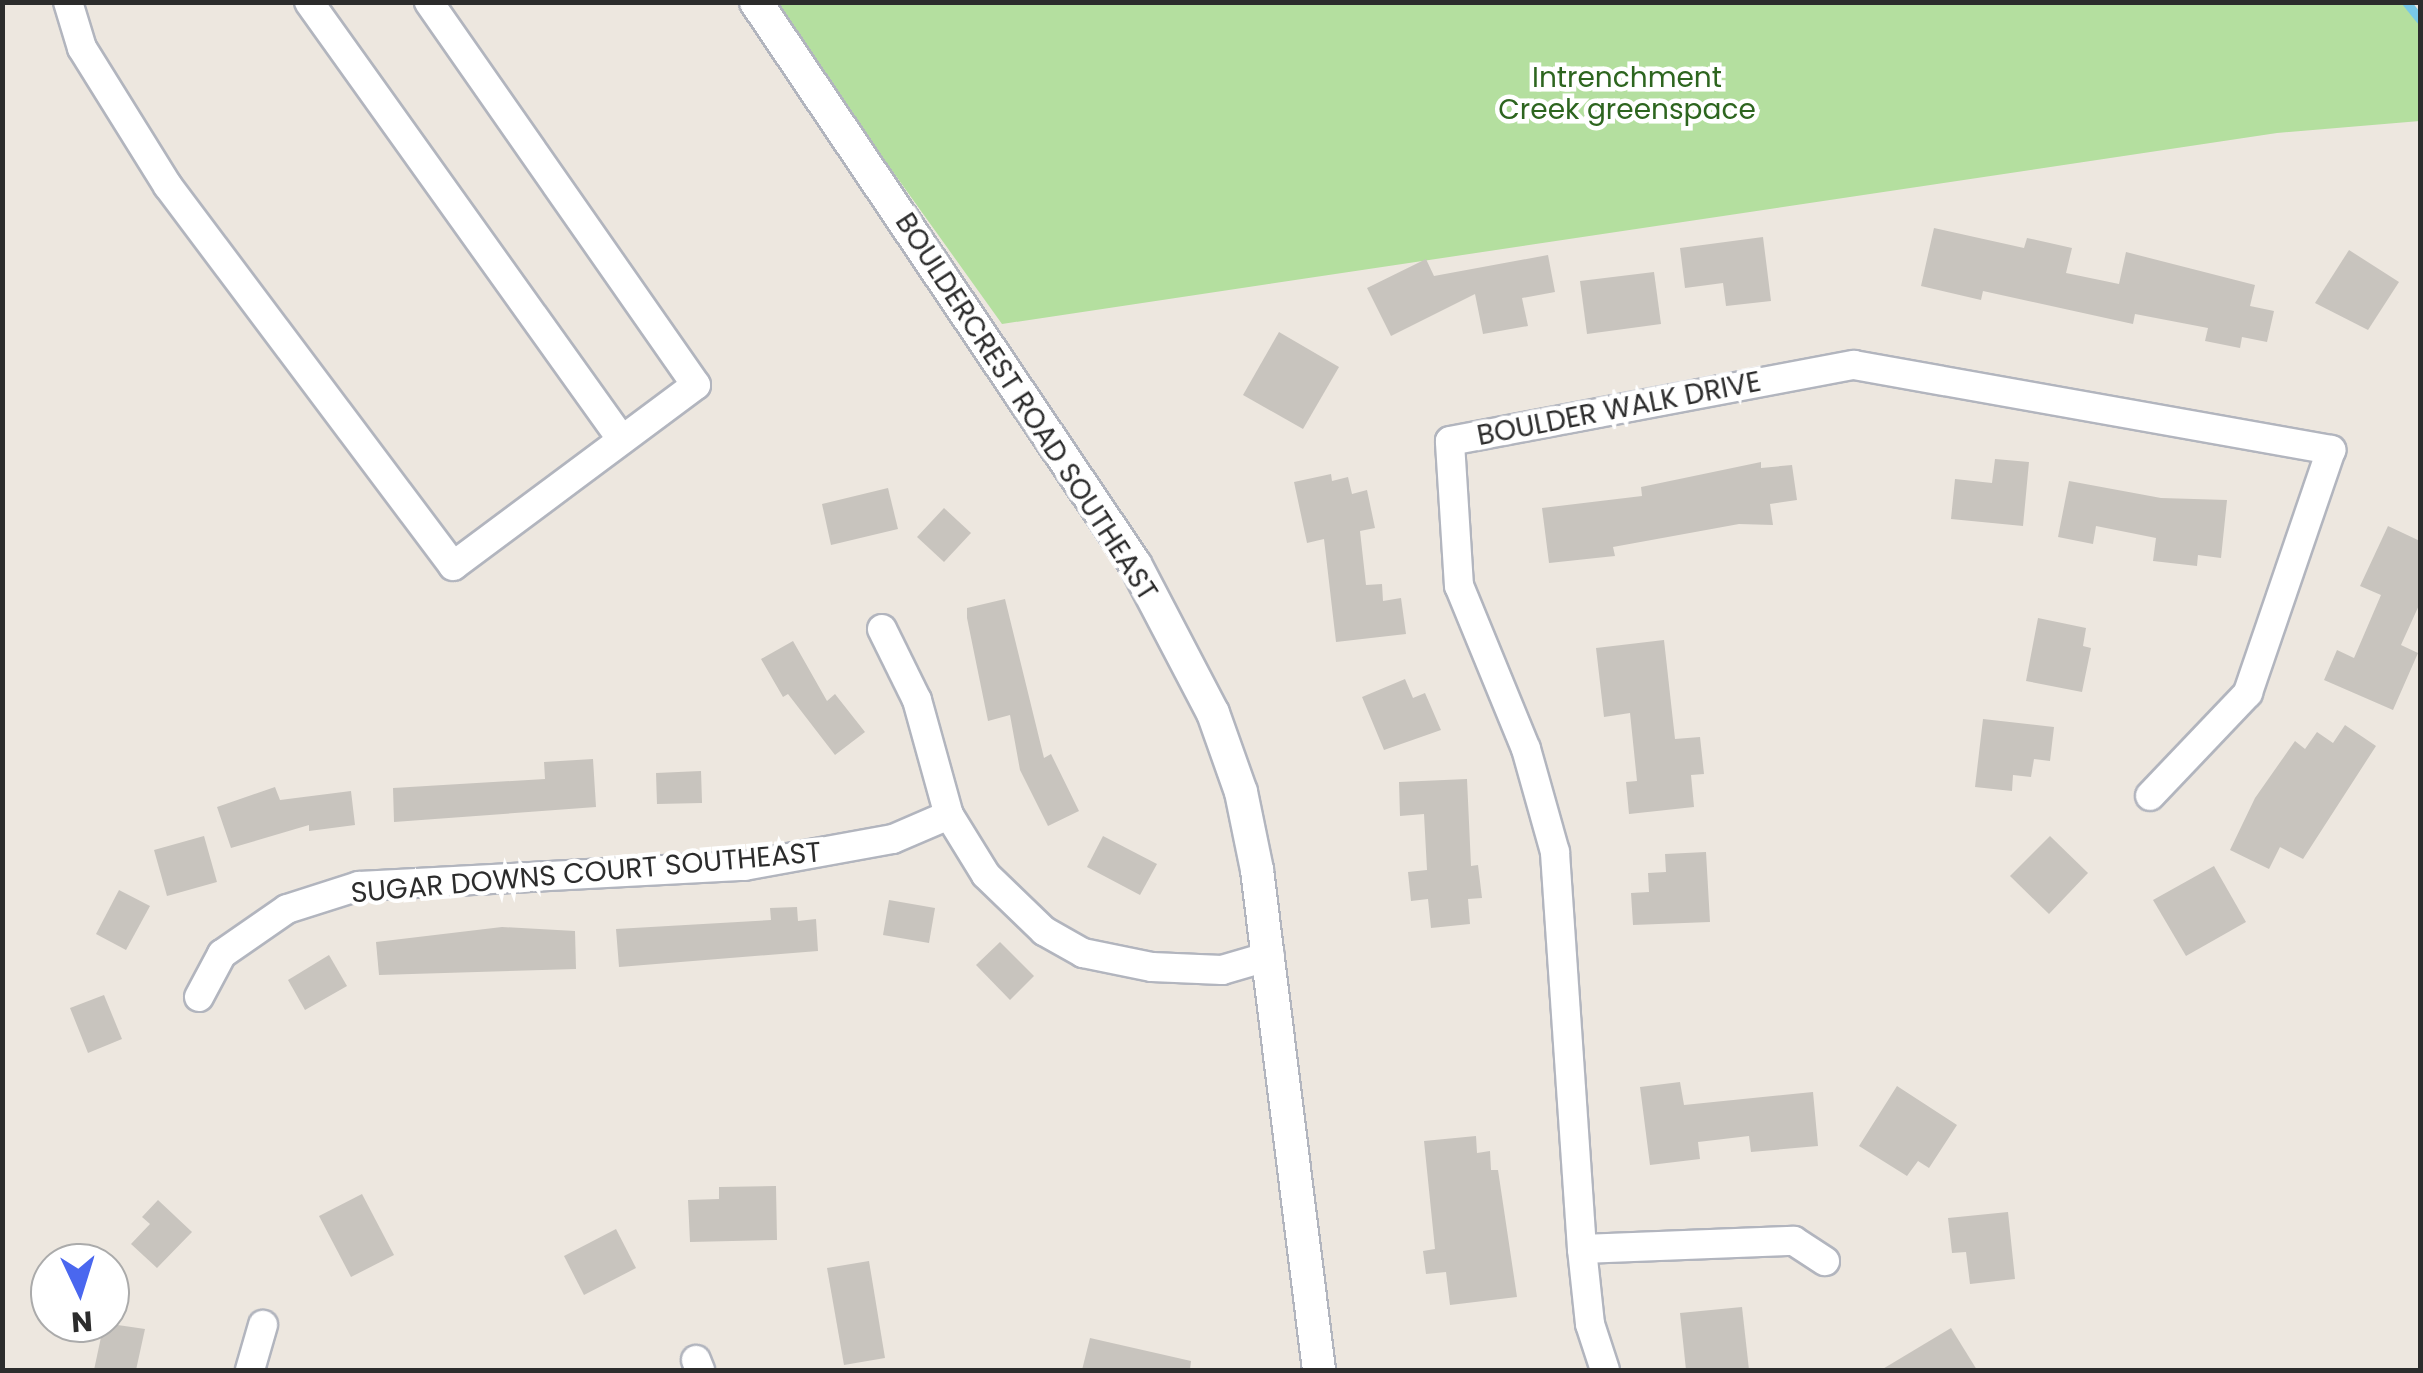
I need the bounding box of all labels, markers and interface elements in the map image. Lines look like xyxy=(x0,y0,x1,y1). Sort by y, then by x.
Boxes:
park label: Intrenchment Creek greenspace xyxy=(1498,61,1756,127)
street label: BOULDERCREST ROAD SOUTHEAST xyxy=(888,207,1164,607)
street label: BOULDER WALK DRIVE xyxy=(1474,365,1764,453)
street label: SUGAR DOWNS COURT SOUTHEAST xyxy=(349,836,823,910)
north arrow xyxy=(30,1243,130,1343)
text: N xyxy=(70,1301,94,1342)

